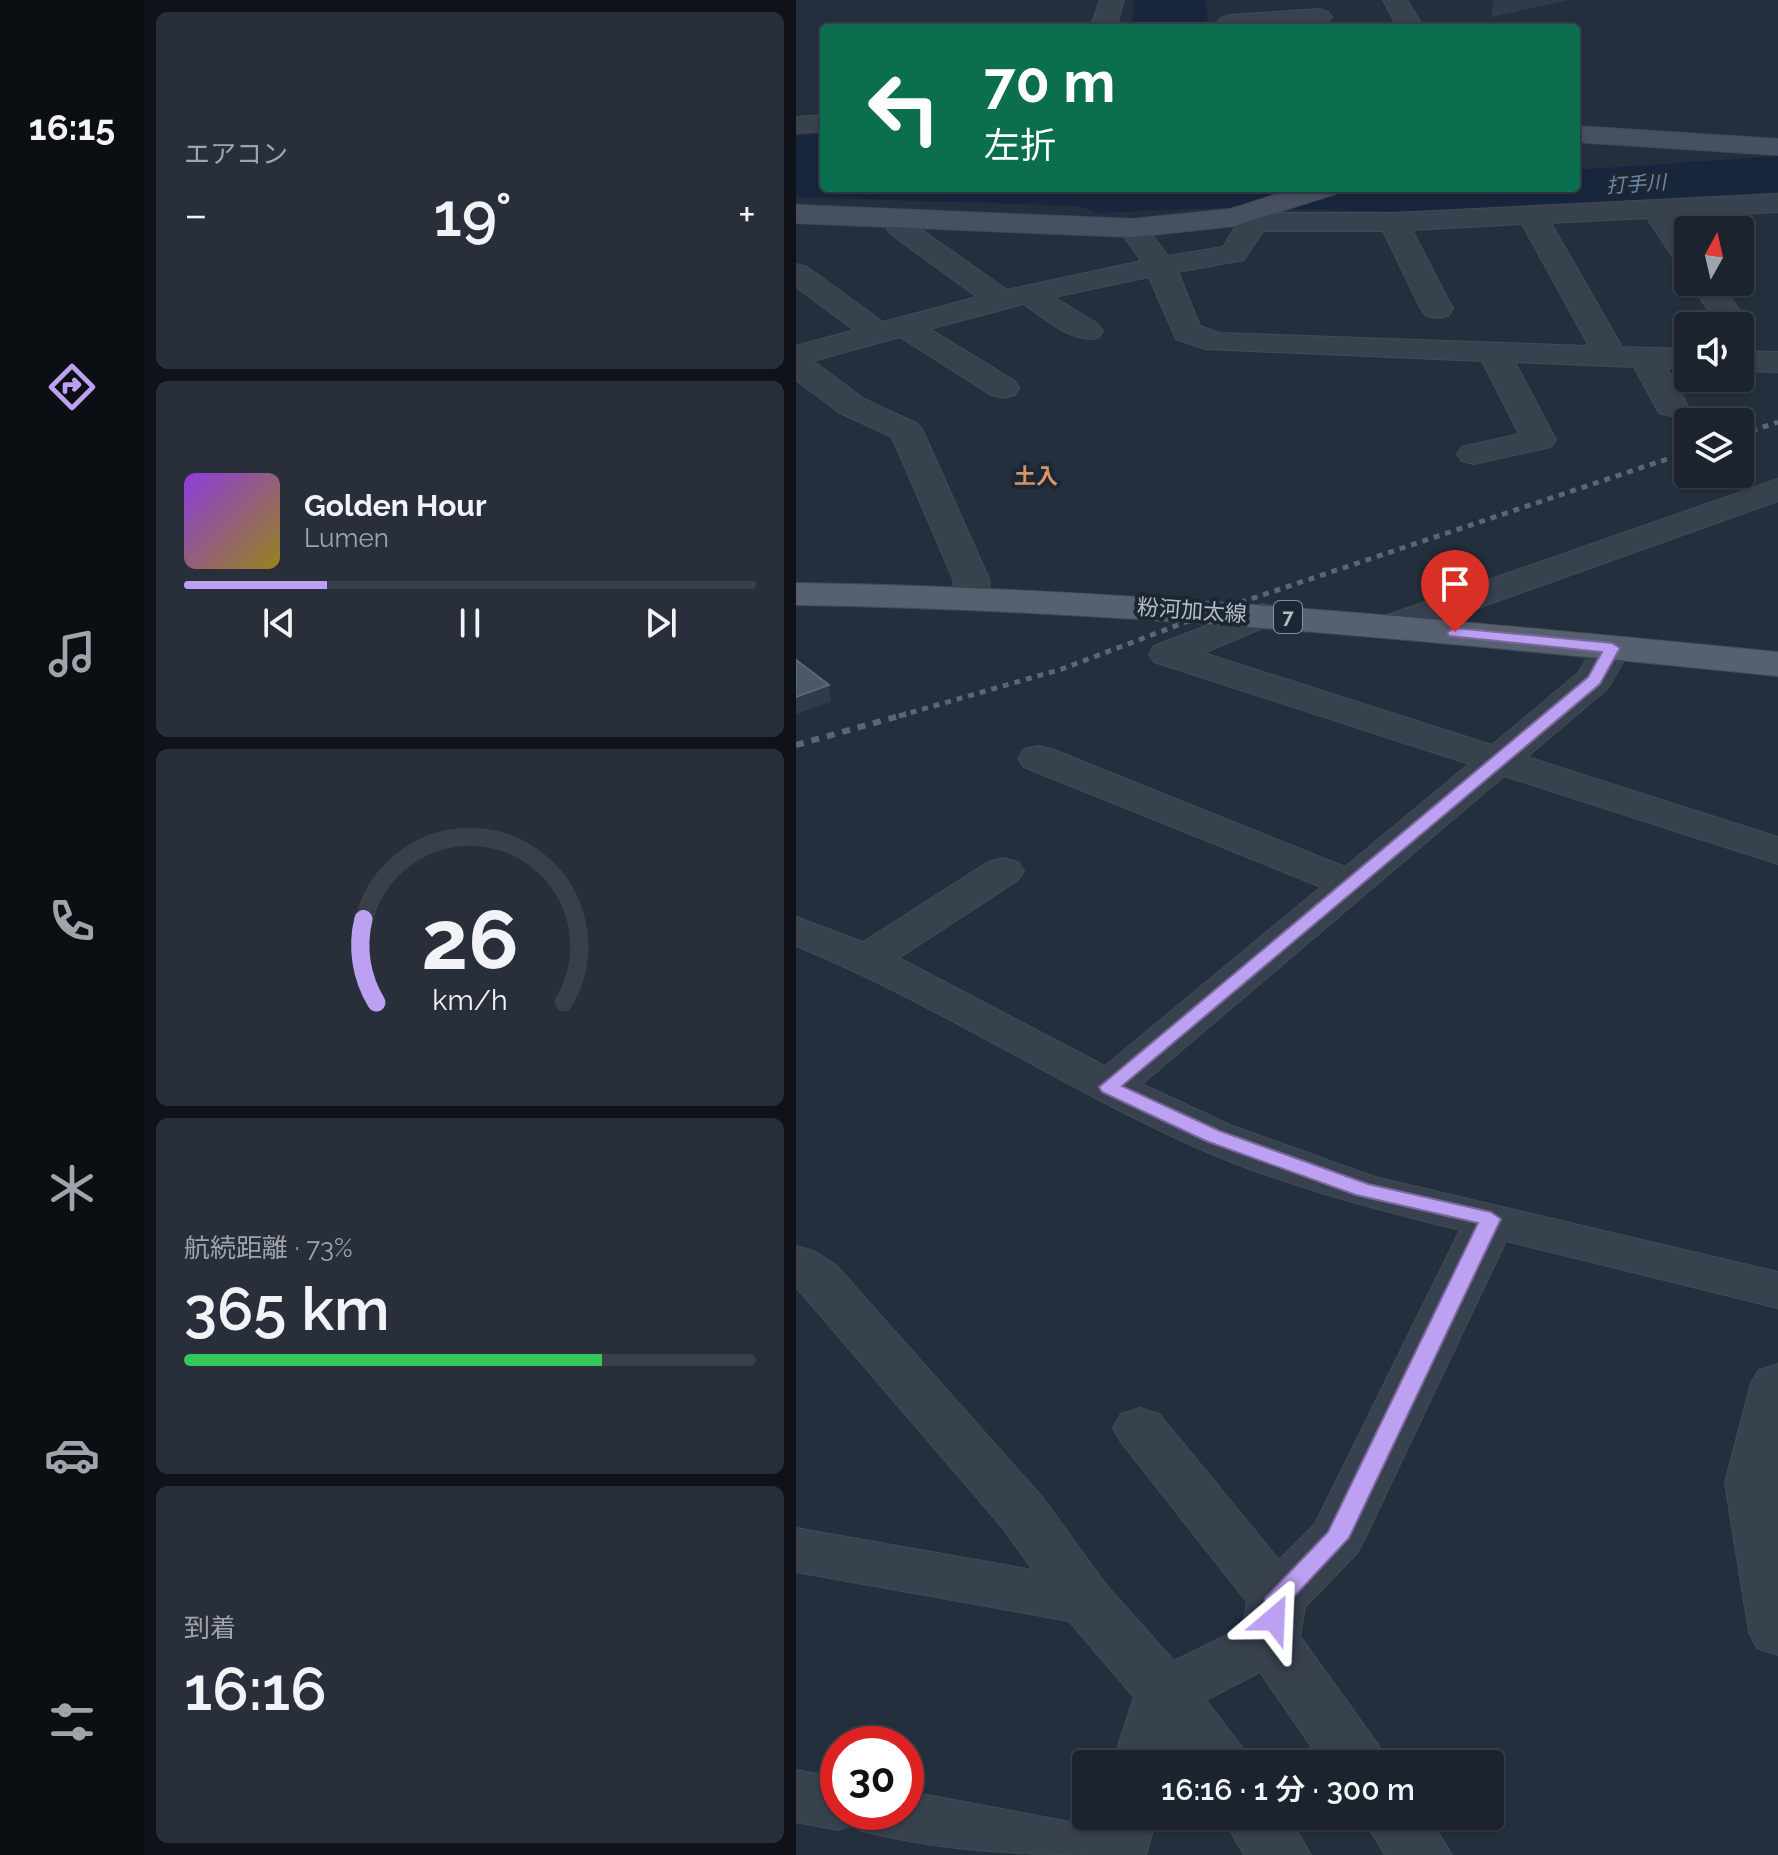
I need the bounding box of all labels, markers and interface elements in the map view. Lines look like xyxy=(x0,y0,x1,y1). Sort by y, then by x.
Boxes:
text: 70 m xyxy=(984,49,1115,115)
icon: left xyxy=(852,56,956,160)
text: 16:15 xyxy=(29,106,115,148)
text: 左折 xyxy=(984,124,1056,166)
text: エアコン xyxy=(184,139,288,169)
water label: 打手川 xyxy=(1605,170,1669,198)
text: 19° xyxy=(433,180,512,250)
text: − xyxy=(184,189,208,240)
text: + xyxy=(738,189,756,240)
north arrow xyxy=(1674,216,1754,296)
map controls xyxy=(1674,216,1754,488)
button: sound xyxy=(1674,312,1754,392)
icon: directions xyxy=(44,359,100,415)
button: layers xyxy=(1674,408,1754,488)
district label: 土入 xyxy=(1014,463,1058,489)
text: Golden Hour xyxy=(304,488,487,523)
text: Lumen xyxy=(304,523,389,553)
pin xyxy=(1421,550,1489,632)
icon: arrive xyxy=(1433,562,1477,606)
street label: 粉河加太線 xyxy=(1136,593,1248,627)
icon: previous xyxy=(257,601,301,645)
icon: pause xyxy=(448,601,492,645)
icon: next xyxy=(639,601,683,645)
road number: 7 xyxy=(1274,601,1302,633)
icon: music xyxy=(44,626,100,682)
text: 26 xyxy=(421,891,519,988)
icon: phone xyxy=(44,893,100,949)
text: km/h xyxy=(432,984,508,1018)
icon: climate xyxy=(44,1160,100,1216)
text: 航続距離 · 73% xyxy=(184,1233,353,1263)
text: 365 km xyxy=(184,1274,390,1344)
icon: car xyxy=(44,1427,100,1483)
position arrow xyxy=(1232,1577,1316,1661)
text: 到着 xyxy=(184,1613,236,1643)
text: 16:16 xyxy=(184,1654,327,1724)
icon: filters xyxy=(44,1694,100,1750)
speed limit sign: 30 xyxy=(820,1726,924,1830)
text: 16:16 · 1 分 · 300 m xyxy=(1161,1772,1415,1807)

